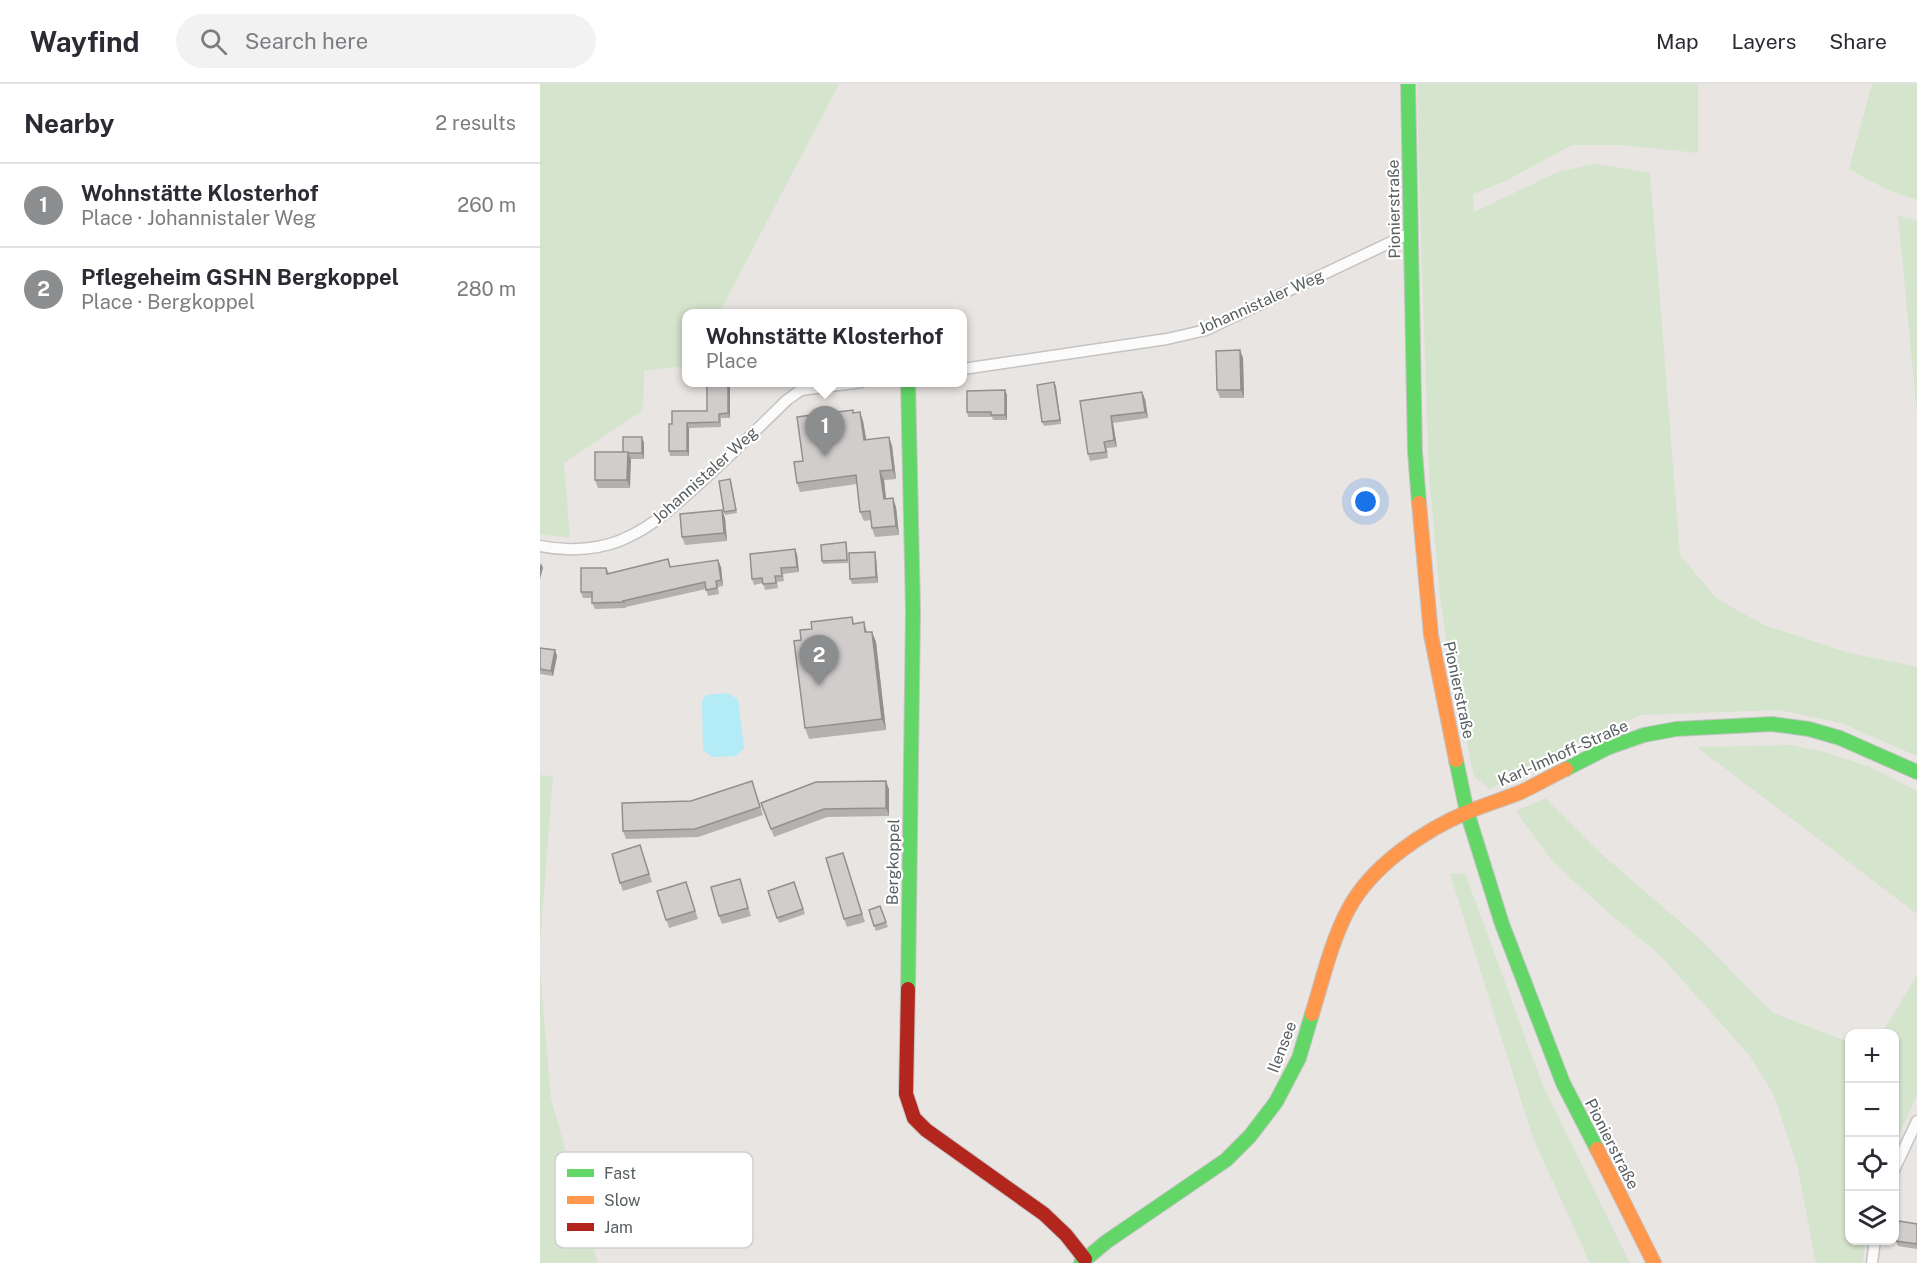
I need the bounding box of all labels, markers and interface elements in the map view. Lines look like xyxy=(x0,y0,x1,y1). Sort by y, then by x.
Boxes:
search box xyxy=(176,14,596,68)
text: Wayfind xyxy=(30,25,140,58)
icon: search xyxy=(197,25,230,58)
text: Search here xyxy=(245,28,368,54)
text: Map xyxy=(1656,29,1699,54)
text: Layers xyxy=(1732,29,1796,54)
text: Share xyxy=(1829,29,1887,54)
text: Nearby xyxy=(24,108,114,139)
text: 2 results xyxy=(435,111,516,135)
street label: Pionierstraße xyxy=(1384,159,1404,259)
text: Wohnstätte Klosterhof xyxy=(81,180,318,206)
text: 1 xyxy=(39,193,48,217)
text: 260 m xyxy=(457,193,516,217)
text: Place · Johannistaler Weg xyxy=(81,206,316,230)
text: Pflegeheim GSHN Bergkoppel xyxy=(81,264,399,290)
street label: Johannistaler Weg xyxy=(1195,266,1327,338)
text: 2 xyxy=(37,277,50,301)
text: 280 m xyxy=(457,277,516,301)
text: Place · Bergkoppel xyxy=(81,290,255,314)
popup xyxy=(682,309,967,387)
text: Wohnstätte Klosterhof xyxy=(706,323,943,349)
text: Place xyxy=(706,349,758,373)
pin: 1 xyxy=(806,406,844,456)
street label: Johannistaler Weg xyxy=(648,423,762,527)
your location xyxy=(1351,487,1380,516)
pin: 2 xyxy=(800,636,838,685)
street label: Pionierstraße xyxy=(1439,640,1479,740)
street label: Karl-Imhoff-Straße xyxy=(1495,716,1631,790)
street label: Bergkoppel xyxy=(883,818,903,905)
street label: Ilensee xyxy=(1264,1019,1300,1075)
map controls xyxy=(1845,1029,1899,1245)
button: + xyxy=(1845,1029,1899,1083)
button: − xyxy=(1845,1083,1899,1137)
street label: Pionierstraße xyxy=(1581,1096,1643,1192)
button: locate xyxy=(1845,1137,1899,1191)
legend xyxy=(555,1152,753,1248)
text: Fast xyxy=(604,1164,636,1183)
text: Slow xyxy=(604,1191,641,1210)
button: layers xyxy=(1845,1191,1899,1245)
text: Jam xyxy=(604,1218,633,1237)

